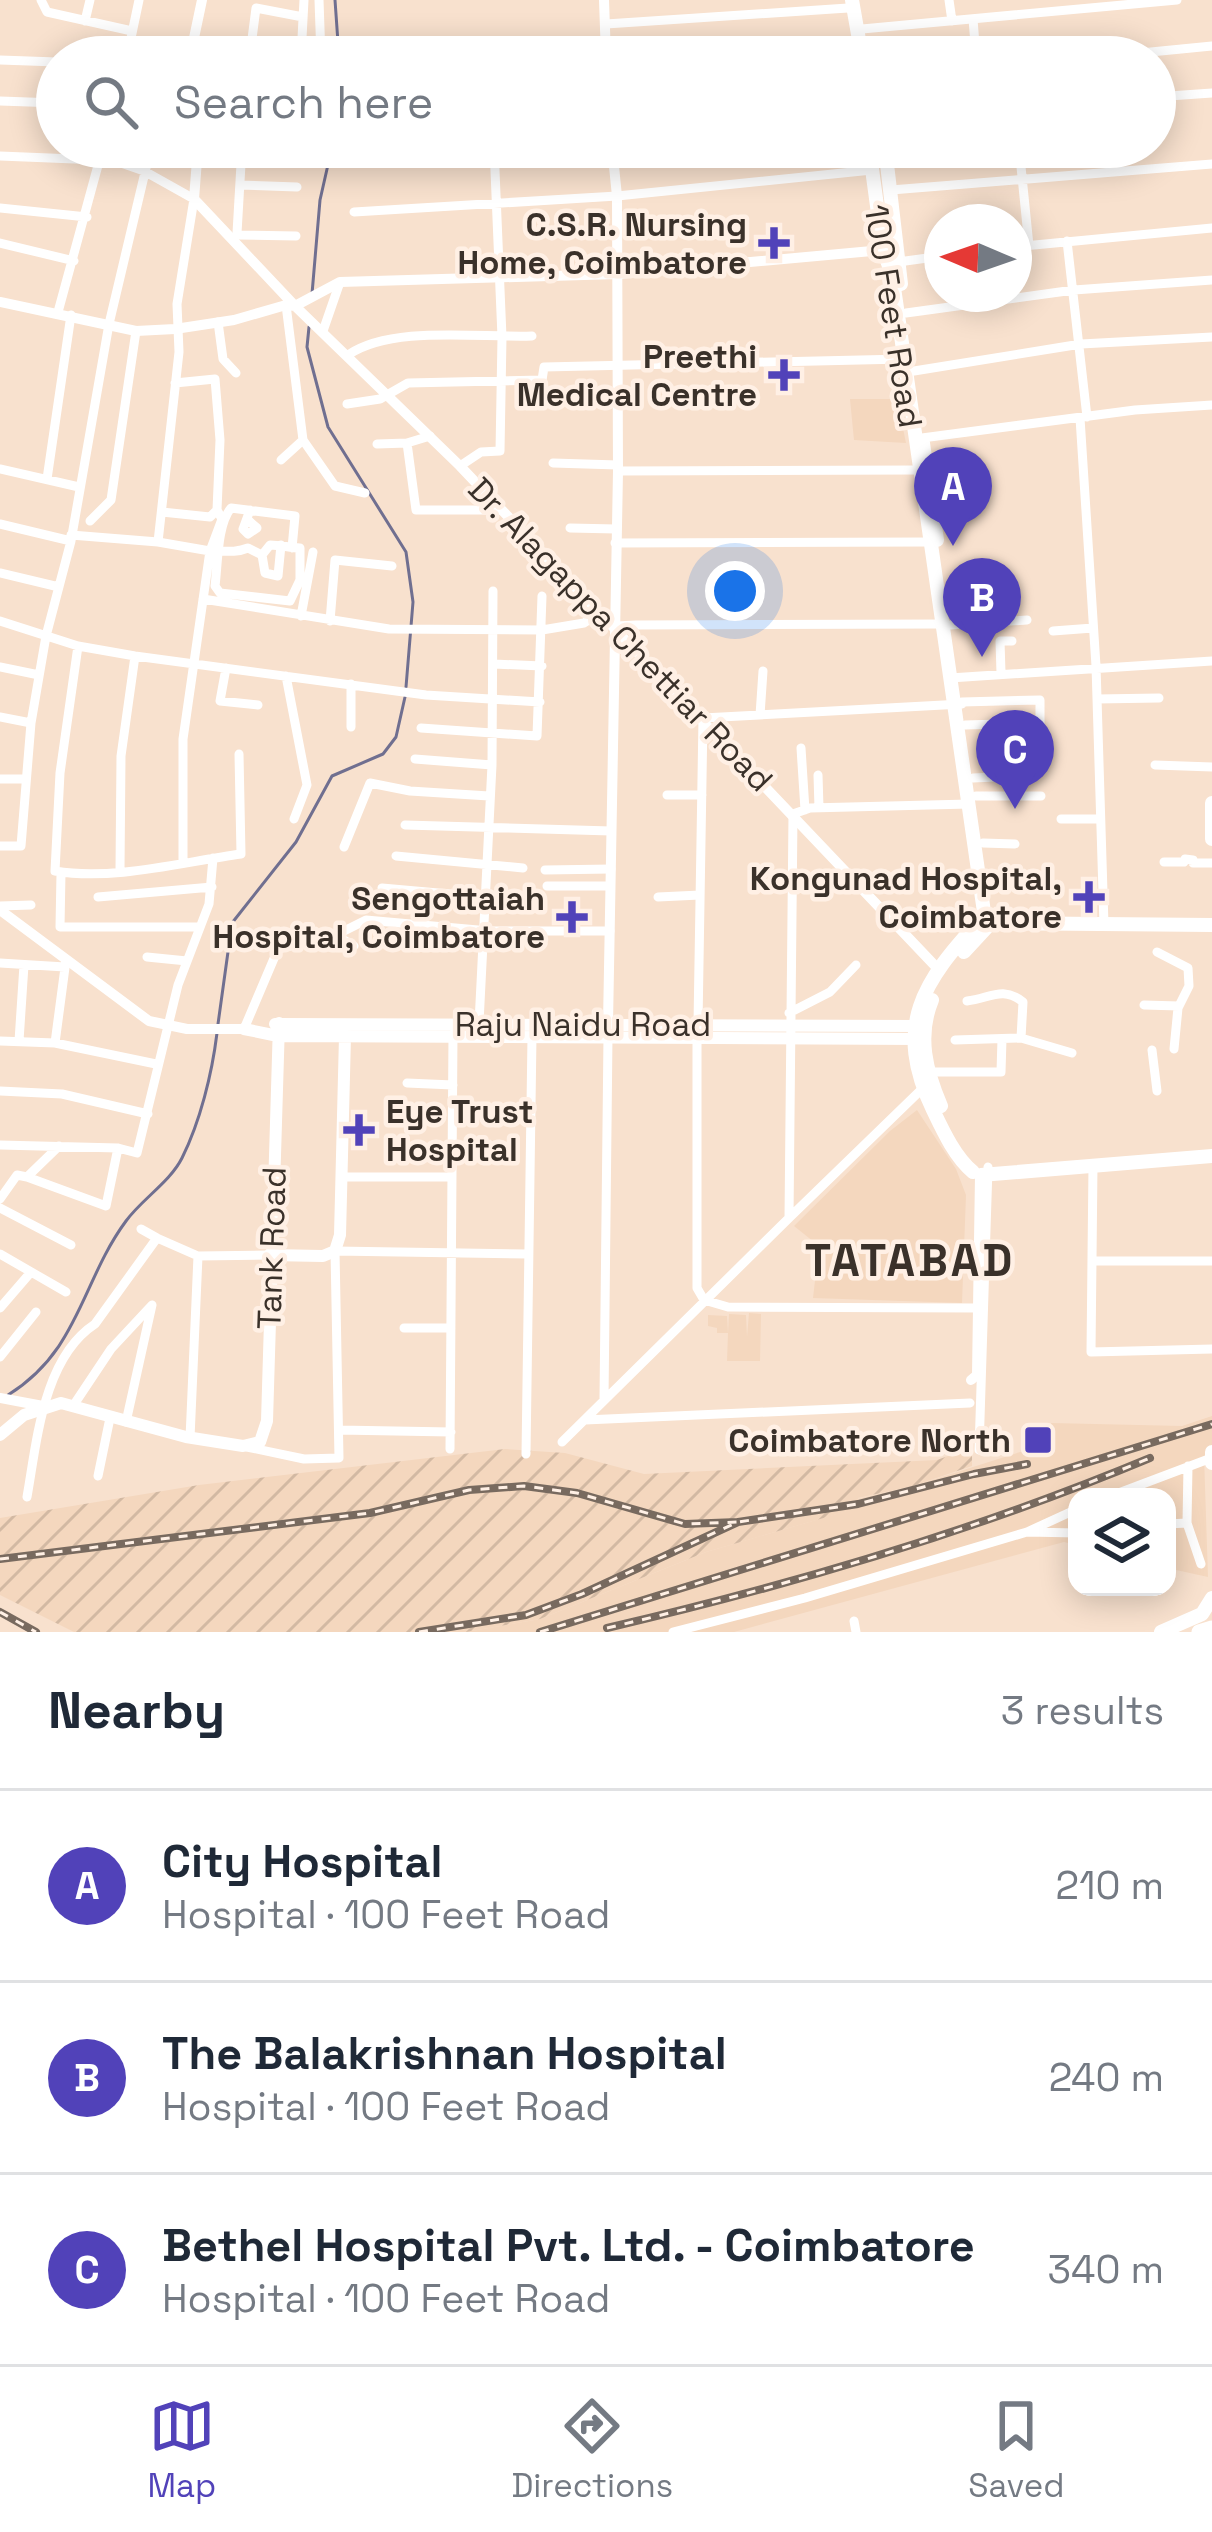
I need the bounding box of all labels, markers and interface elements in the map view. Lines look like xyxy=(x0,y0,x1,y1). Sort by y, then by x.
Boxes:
search box xyxy=(36,36,1176,168)
icon: search xyxy=(78,69,144,135)
text: Search here xyxy=(174,74,433,131)
street label: 100 Feet Road xyxy=(855,202,931,431)
place label: C.S.R. Nursing Home, Coimbatore xyxy=(458,204,747,284)
north arrow xyxy=(924,204,1032,312)
marker: C.S.R. Nursing Home, Coimbatore xyxy=(758,227,790,259)
place label: Preethi Medical Centre xyxy=(517,336,757,416)
marker: Preethi Medical Centre xyxy=(768,359,800,391)
pin: A xyxy=(914,447,992,546)
street label: Dr. Alagappa Chettiar Road xyxy=(459,469,782,801)
pin: B xyxy=(943,558,1021,657)
your location xyxy=(705,561,765,621)
pin: C xyxy=(976,710,1054,809)
place label: Kongunad Hospital, Coimbatore xyxy=(750,858,1062,938)
place label: Sengottaiah Hospital, Coimbatore xyxy=(213,878,545,958)
marker: Kongunad Hospital, Coimbatore xyxy=(1073,881,1105,913)
marker: Sengottaiah Hospital, Coimbatore xyxy=(556,901,588,933)
street label: Raju Naidu Road xyxy=(455,1004,711,1046)
place label: Eye Trust Hospital xyxy=(386,1091,534,1171)
marker: Eye Trust Hospital xyxy=(343,1114,375,1146)
street label: Tank Road xyxy=(248,1166,296,1330)
district label: TATABAD xyxy=(805,1232,1015,1289)
place label: Coimbatore North xyxy=(728,1420,1011,1462)
marker: Coimbatore North xyxy=(1022,1424,1054,1456)
map controls xyxy=(1068,1488,1176,1596)
button: layers xyxy=(1068,1488,1176,1596)
text: Nearby xyxy=(48,1678,225,1743)
text: 3 results xyxy=(1001,1686,1164,1735)
text: City Hospital xyxy=(162,1833,442,1890)
text: A xyxy=(75,1861,99,1910)
text: 210 m xyxy=(1056,1861,1164,1910)
text: Hospital · 100 Feet Road xyxy=(162,1890,610,1939)
text: The Balakrishnan Hospital xyxy=(162,2025,727,2082)
text: B xyxy=(74,2053,100,2102)
text: 240 m xyxy=(1049,2053,1164,2102)
text: Hospital · 100 Feet Road xyxy=(162,2082,610,2131)
text: Bethel Hospital Pvt. Ltd. - Coimbatore xyxy=(162,2217,975,2274)
text: C xyxy=(74,2245,100,2294)
text: 340 m xyxy=(1048,2245,1164,2294)
text: Hospital · 100 Feet Road xyxy=(162,2274,610,2323)
tab: Map xyxy=(148,2393,216,2507)
tab: Directions xyxy=(511,2393,673,2507)
tab: Saved xyxy=(968,2393,1064,2507)

